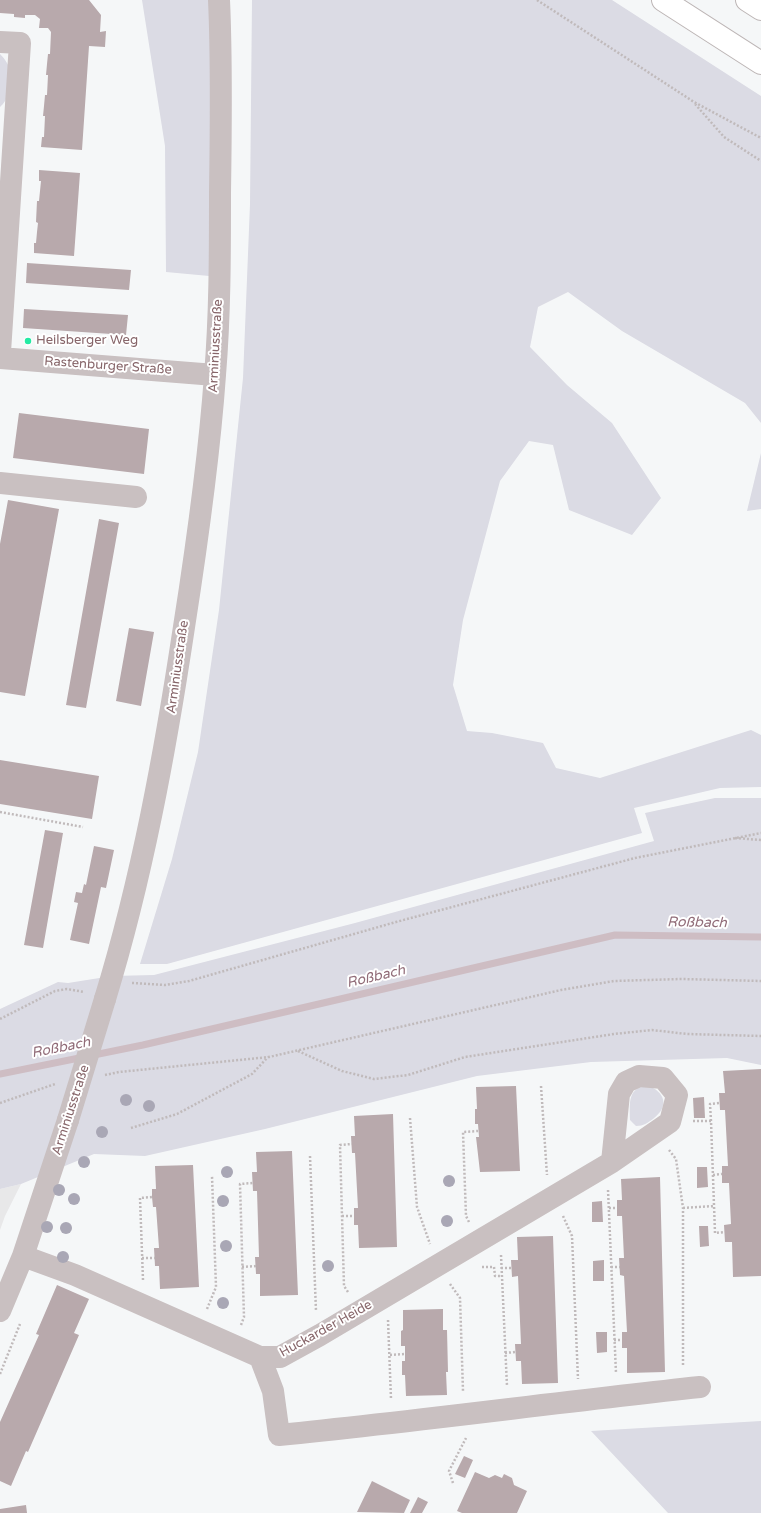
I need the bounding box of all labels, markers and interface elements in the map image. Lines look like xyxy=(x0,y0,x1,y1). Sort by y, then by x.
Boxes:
street label: Arminiusstraße xyxy=(206,299,226,393)
place label: Heilsberger Weg xyxy=(36,333,138,349)
marker: Heilsberger Weg xyxy=(23,336,33,346)
street label: Rastenburger Straße xyxy=(44,354,172,378)
street label: Arminiusstraße xyxy=(164,619,192,715)
water label: Roßbach xyxy=(667,914,727,932)
water label: Roßbach xyxy=(345,962,407,992)
water label: Roßbach xyxy=(30,1034,92,1062)
street label: Arminiusstraße xyxy=(49,1063,93,1157)
street label: Huckarder Heide xyxy=(277,1297,375,1361)

